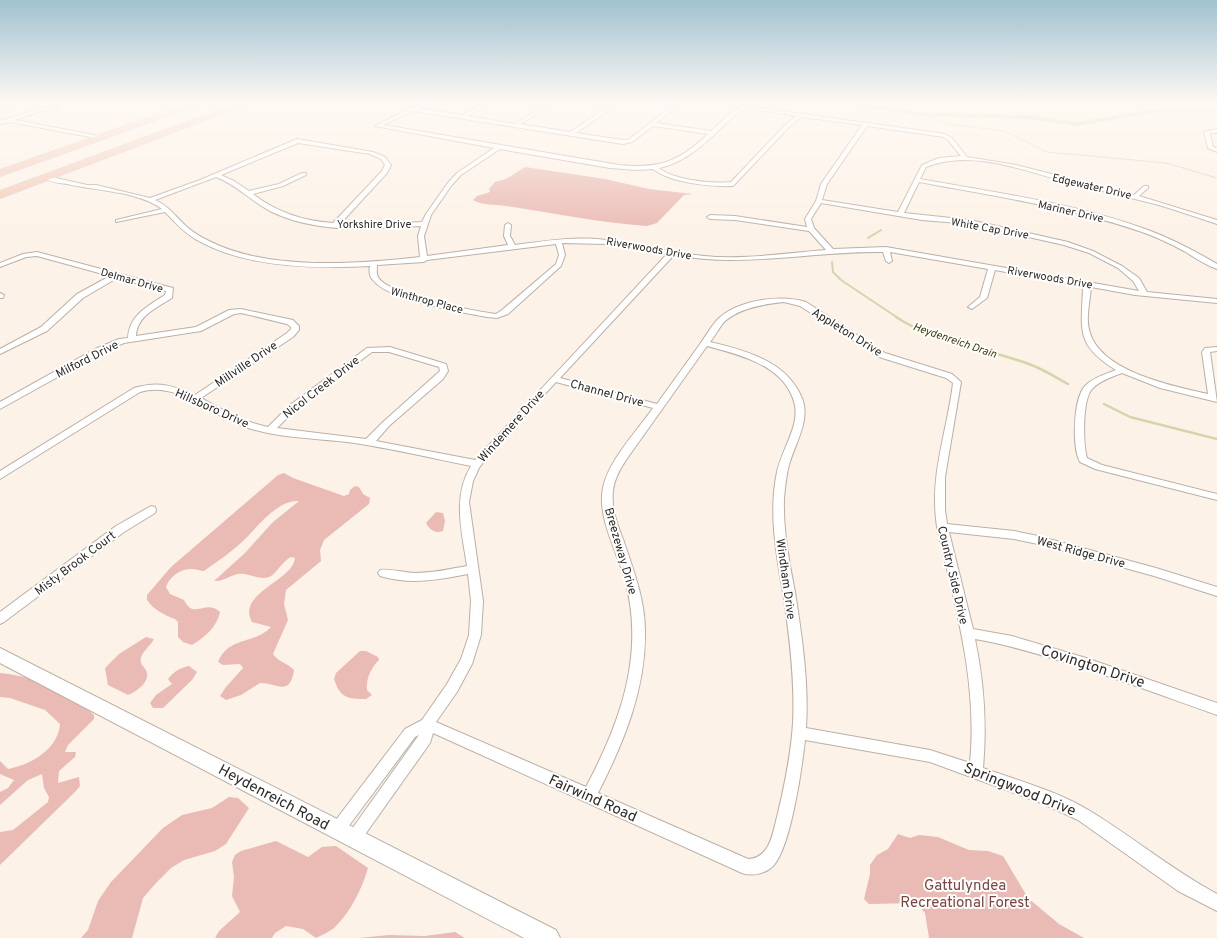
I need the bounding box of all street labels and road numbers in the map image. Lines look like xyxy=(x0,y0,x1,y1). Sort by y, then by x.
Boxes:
street label: Edgewater Drive xyxy=(1051,171,1133,203)
street label: Mariner Drive xyxy=(1037,198,1105,226)
street label: White Cap Drive xyxy=(950,215,1030,243)
street label: Yorkshire Drive xyxy=(337,218,411,232)
street label: Riverwoods Drive xyxy=(605,235,693,263)
street label: Riverwoods Drive xyxy=(1006,264,1094,292)
street label: Delmar Drive xyxy=(99,265,165,297)
street label: Winthrop Place xyxy=(389,285,465,317)
street label: Appleton Drive xyxy=(808,305,885,361)
street label: Milford Drive xyxy=(53,337,122,383)
street label: Millville Drive xyxy=(212,338,281,392)
street label: Nicol Creek Drive xyxy=(280,353,363,423)
street label: Channel Drive xyxy=(568,376,645,411)
street label: Hillsboro Drive xyxy=(172,385,251,432)
street label: Windemere Drive xyxy=(475,387,549,466)
street label: Breezeway Drive xyxy=(600,506,640,597)
street label: Country Side Drive xyxy=(933,524,971,626)
street label: Misty Brook Court xyxy=(32,528,119,600)
street label: West Ridge Drive xyxy=(1035,533,1127,572)
street label: Windham Drive xyxy=(771,538,799,621)
street label: Covington Drive xyxy=(1038,642,1147,693)
street label: Springwood Drive xyxy=(961,759,1078,822)
street label: Heydenreich Road xyxy=(215,761,332,836)
street label: Fairwind Road xyxy=(545,771,640,827)

